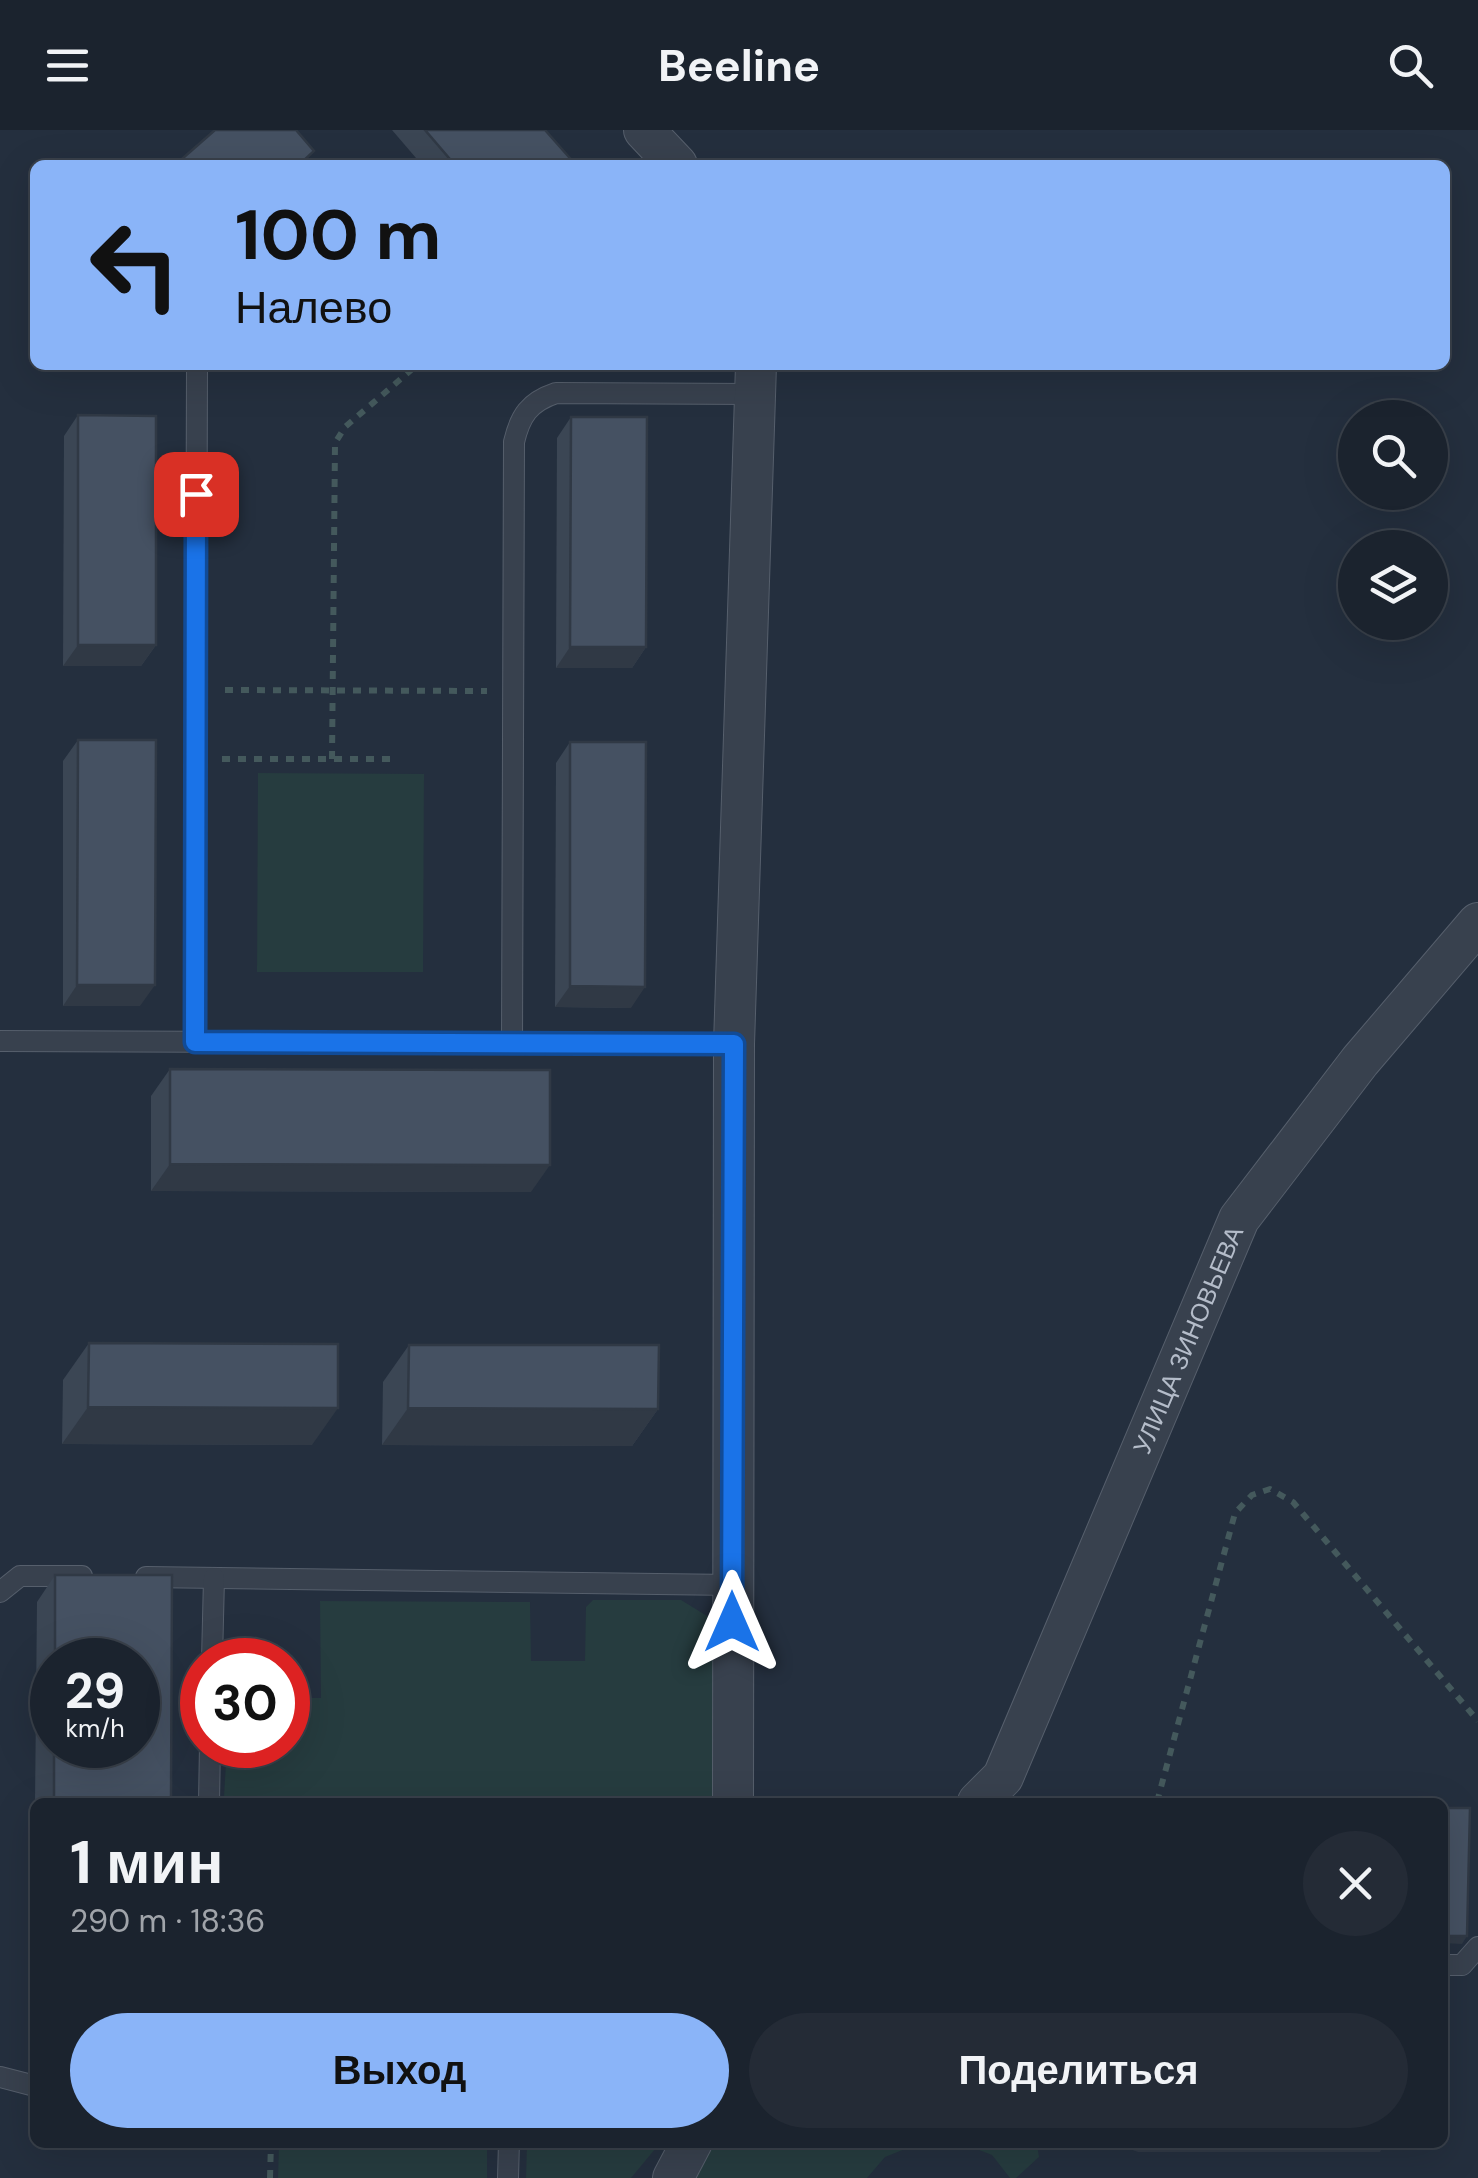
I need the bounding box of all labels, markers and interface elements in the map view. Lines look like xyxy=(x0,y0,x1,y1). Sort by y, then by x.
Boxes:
text: Beeline xyxy=(658,36,820,95)
icon: menu xyxy=(40,38,95,93)
icon: search xyxy=(1383,38,1438,93)
text: 100 m xyxy=(235,190,441,281)
icon: left xyxy=(70,200,200,330)
text: Налево xyxy=(235,278,392,337)
map controls xyxy=(1338,400,1448,640)
button: search xyxy=(1338,400,1448,510)
pin xyxy=(154,452,239,537)
icon: arrive xyxy=(169,467,224,522)
button: layers xyxy=(1338,530,1448,640)
street label: УЛИЦА ЗИНОВЬЕВА xyxy=(1125,1221,1251,1459)
position arrow xyxy=(680,1570,784,1674)
speed limit sign: 30 xyxy=(180,1638,310,1768)
text: 29 xyxy=(65,1658,125,1724)
text: km/h xyxy=(65,1712,125,1745)
text: 1 мин xyxy=(70,1823,223,1902)
button: close xyxy=(1303,1831,1408,1936)
text: 290 m · 18:36 xyxy=(70,1900,265,1942)
button: Выход xyxy=(70,2013,729,2128)
button: Поделиться xyxy=(749,2013,1408,2128)

